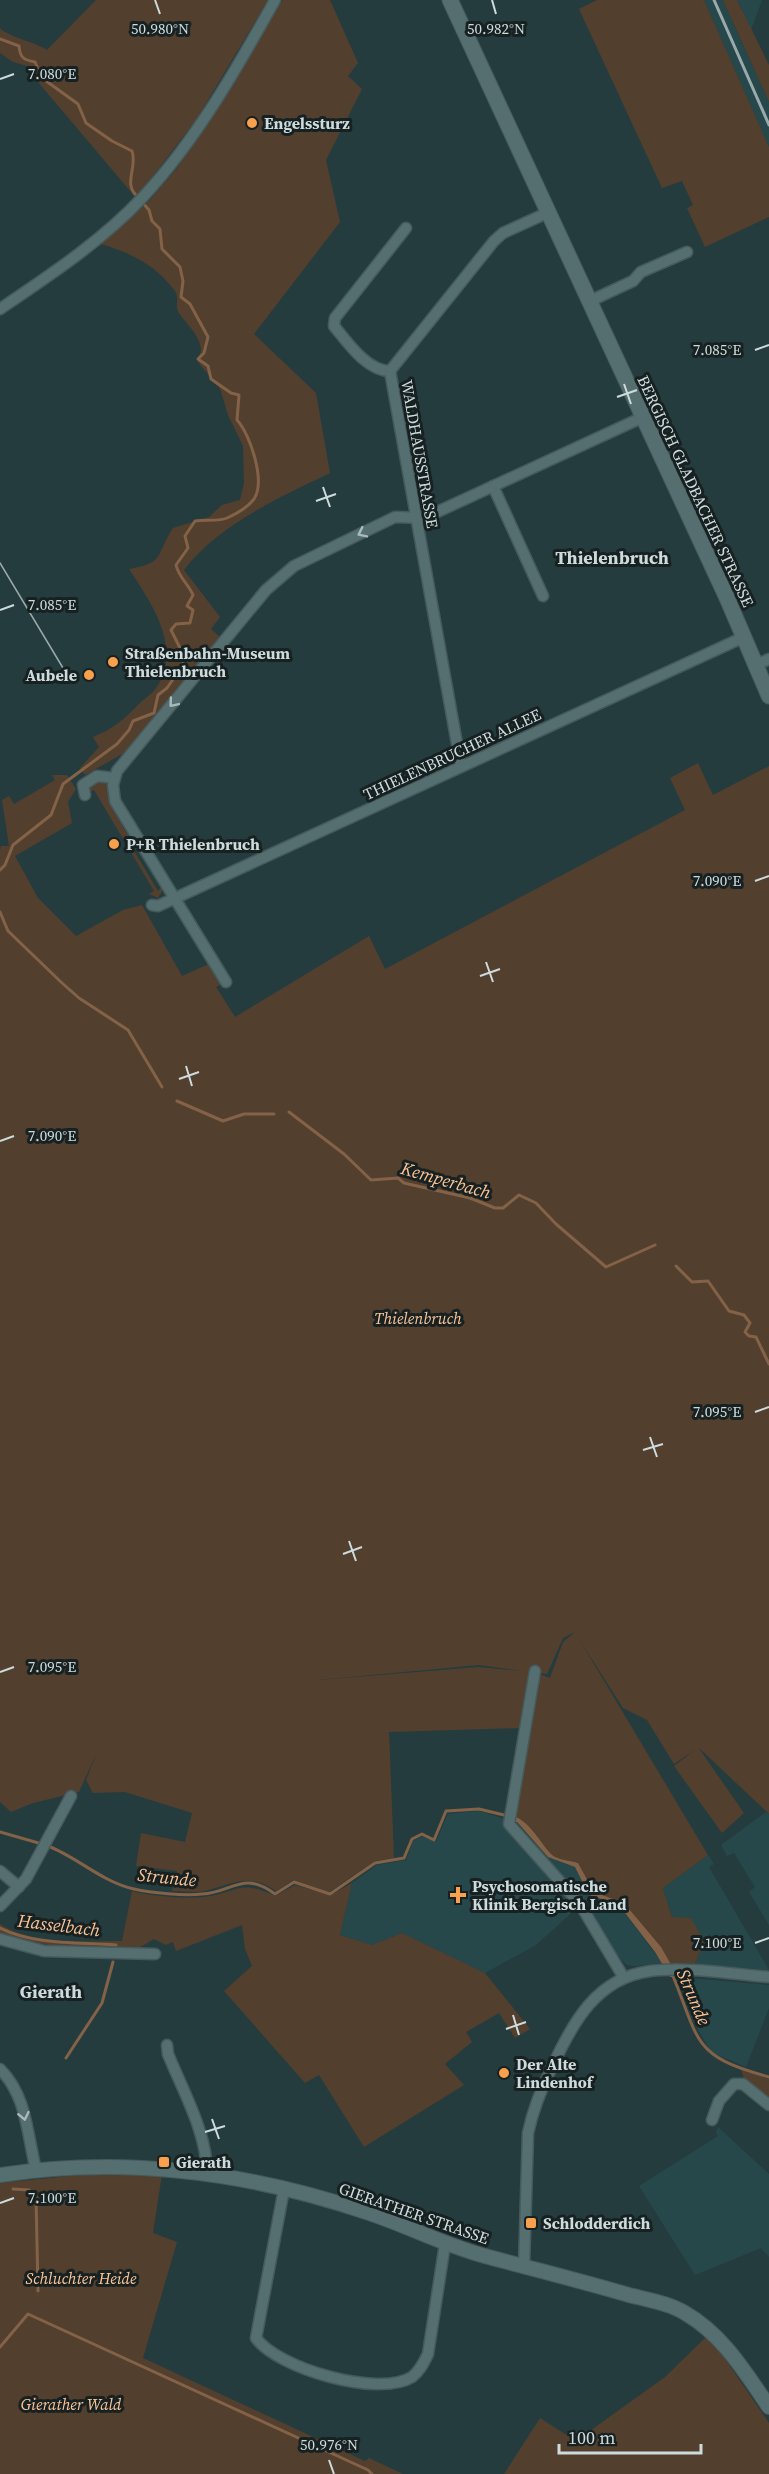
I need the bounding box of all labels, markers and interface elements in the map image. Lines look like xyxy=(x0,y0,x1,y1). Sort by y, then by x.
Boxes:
text: 50.980°N xyxy=(131,18,189,39)
text: 50.982°N xyxy=(467,18,525,39)
text: 7.080°E xyxy=(28,63,76,84)
place label: Engelssturz xyxy=(264,112,350,134)
marker: Engelssturz xyxy=(245,116,259,130)
text: 7.085°E xyxy=(693,339,741,360)
street label: BERGISCH GLADBACHER STRASSE xyxy=(633,372,760,611)
street label: WALDHAUSSTRASSE xyxy=(396,378,444,530)
one-way arrow xyxy=(357,526,368,538)
district label: Thielenbruch xyxy=(555,545,669,570)
text: 7.085°E xyxy=(28,594,76,615)
place label: Straßenbahn-Museum Thielenbruch xyxy=(125,642,290,682)
marker: Straßenbahn-Museum Thielenbruch xyxy=(106,655,120,669)
place label: Aubele xyxy=(26,664,77,686)
marker: Aubele xyxy=(82,668,96,682)
one-way arrow xyxy=(170,696,181,707)
street label: THIELENBRUCHER ALLEE xyxy=(360,703,545,805)
place label: P+R Thielenbruch xyxy=(126,833,260,855)
marker: P+R Thielenbruch xyxy=(107,837,121,851)
text: 7.090°E xyxy=(693,870,741,891)
text: 7.090°E xyxy=(28,1125,76,1146)
water label: Kemperbach xyxy=(397,1155,494,1205)
park label: Thielenbruch xyxy=(374,1307,462,1329)
text: 7.095°E xyxy=(693,1401,741,1422)
text: 7.095°E xyxy=(28,1656,76,1677)
water label: Strunde xyxy=(136,1861,198,1893)
place label: Psychosomatische Klinik Bergisch Land xyxy=(472,1875,627,1915)
marker: Psychosomatische Klinik Bergisch Land xyxy=(449,1886,467,1904)
water label: Hasselbach xyxy=(15,1907,102,1942)
text: 7.100°E xyxy=(693,1932,741,1953)
water label: Strunde xyxy=(671,1965,717,2030)
district label: Gierath xyxy=(20,1979,82,2004)
place label: Der Alte Lindenhof xyxy=(516,2053,595,2093)
marker: Der Alte Lindenhof xyxy=(497,2066,511,2080)
one-way arrow xyxy=(17,2111,30,2121)
place label: Gierath xyxy=(176,2151,231,2173)
marker: Gierath xyxy=(157,2155,171,2169)
street label: GIERATHER STRASSE xyxy=(336,2177,492,2249)
text: 7.100°E xyxy=(28,2187,76,2208)
place label: Schlodderdich xyxy=(543,2212,651,2234)
marker: Schlodderdich xyxy=(524,2216,538,2230)
park label: Schluchter Heide xyxy=(26,2267,137,2289)
park label: Gierather Wald xyxy=(21,2393,122,2415)
scale bar xyxy=(559,2417,702,2455)
text: 100 m xyxy=(568,2425,615,2450)
text: 50.976°N xyxy=(300,2434,358,2455)

